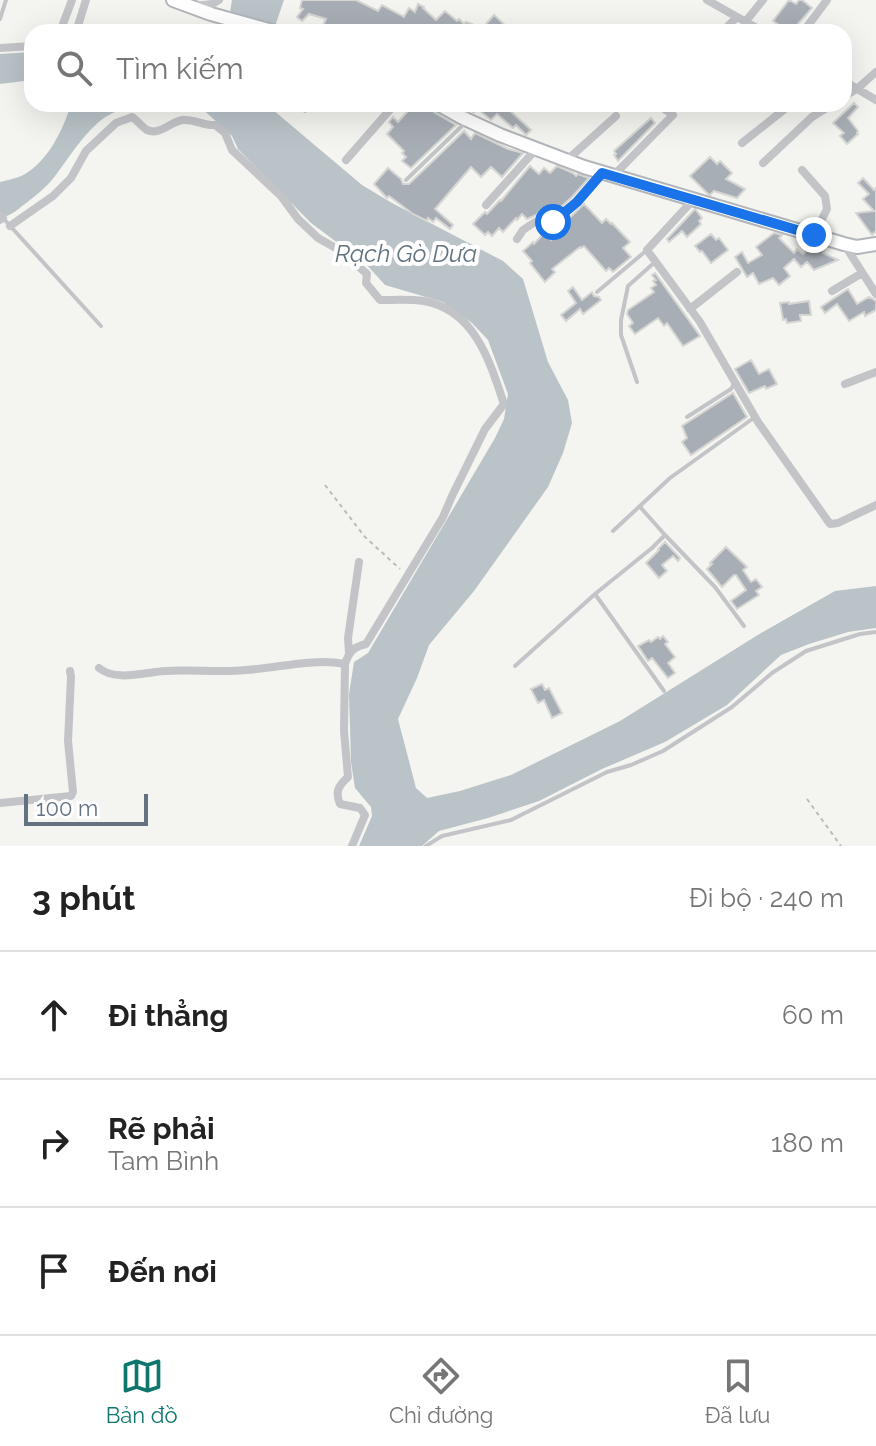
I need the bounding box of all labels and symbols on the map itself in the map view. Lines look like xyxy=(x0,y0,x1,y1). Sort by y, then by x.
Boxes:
route start xyxy=(535,204,571,240)
route end xyxy=(796,217,832,253)
water label: Rạch Gò Dưa xyxy=(335,239,477,268)
scale bar xyxy=(24,790,148,826)

